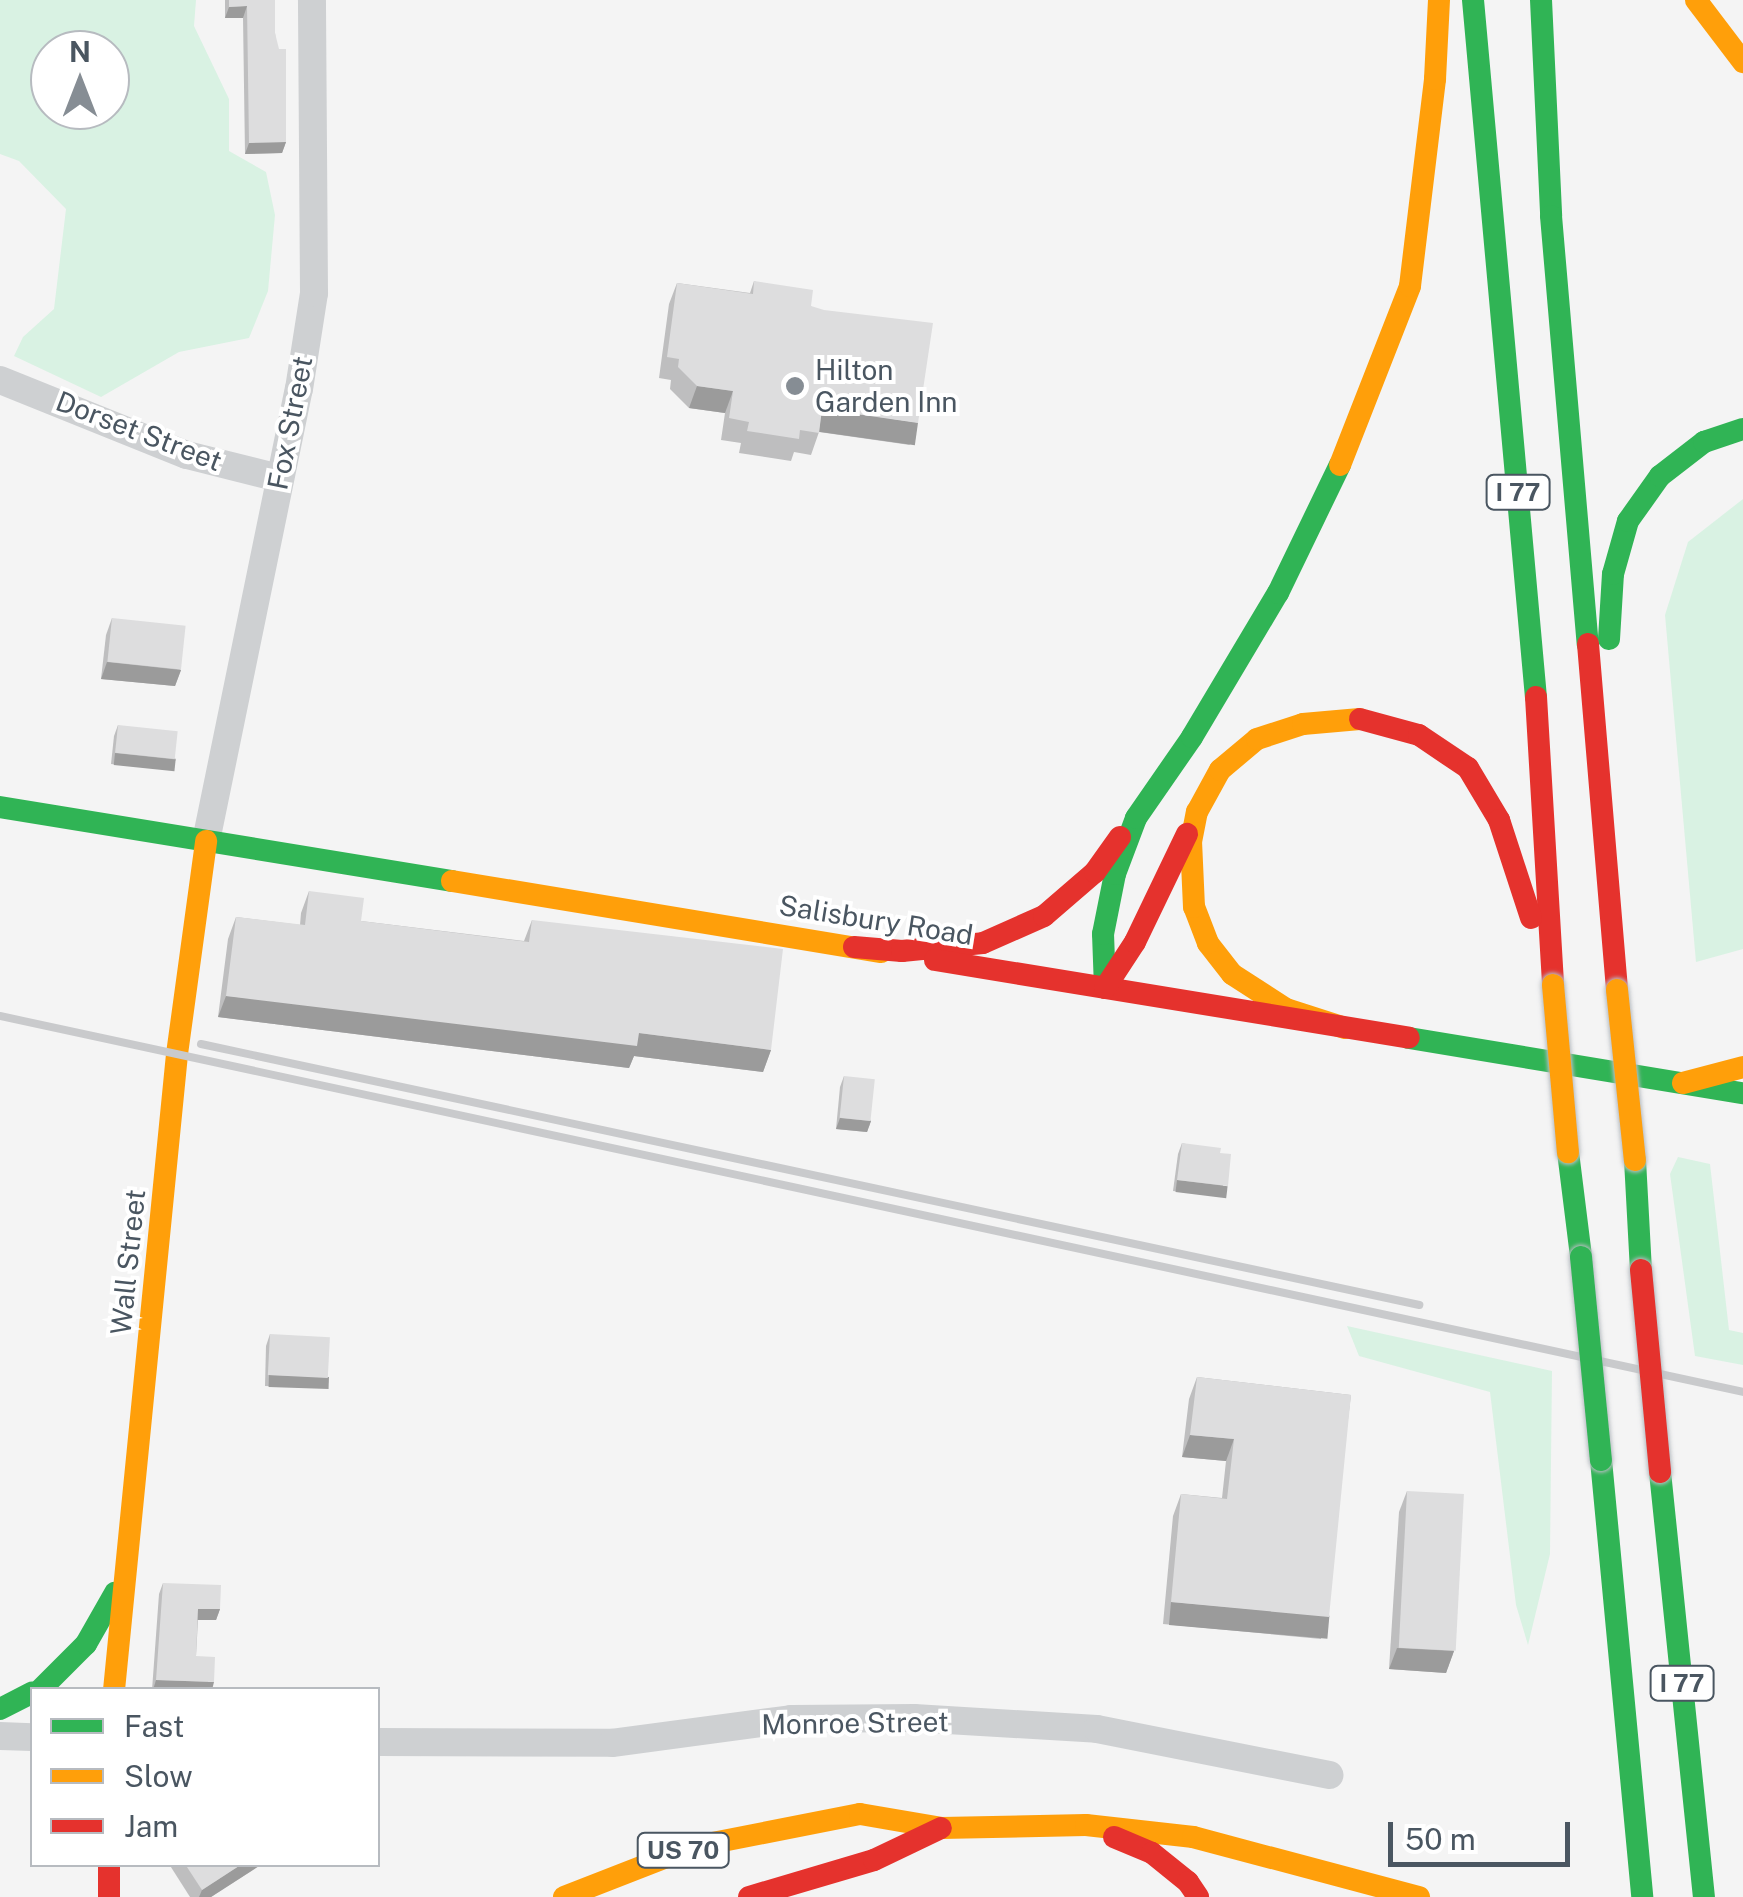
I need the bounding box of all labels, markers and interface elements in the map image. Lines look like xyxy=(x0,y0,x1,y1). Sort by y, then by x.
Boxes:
north arrow xyxy=(30,30,130,130)
text: N xyxy=(69,35,91,68)
street label: Fox Street xyxy=(261,353,319,493)
place label: Hilton Garden Inn xyxy=(815,353,957,419)
marker: Hilton Garden Inn xyxy=(784,375,806,397)
street label: Dorset Street xyxy=(51,384,227,478)
road number: I 77 xyxy=(1486,472,1550,512)
street label: Salisbury Road xyxy=(777,888,975,952)
street label: Wall Street xyxy=(104,1188,152,1336)
road number: I 77 xyxy=(1650,1663,1714,1703)
legend xyxy=(30,1687,380,1867)
street label: Monroe Street xyxy=(761,1705,949,1741)
text: Fast xyxy=(124,1708,184,1744)
text: Slow xyxy=(124,1758,193,1794)
scale bar xyxy=(1393,1802,1576,1864)
text: Jam xyxy=(124,1808,178,1844)
text: 50 m xyxy=(1405,1821,1476,1857)
road number: US 70 xyxy=(636,1830,730,1870)

